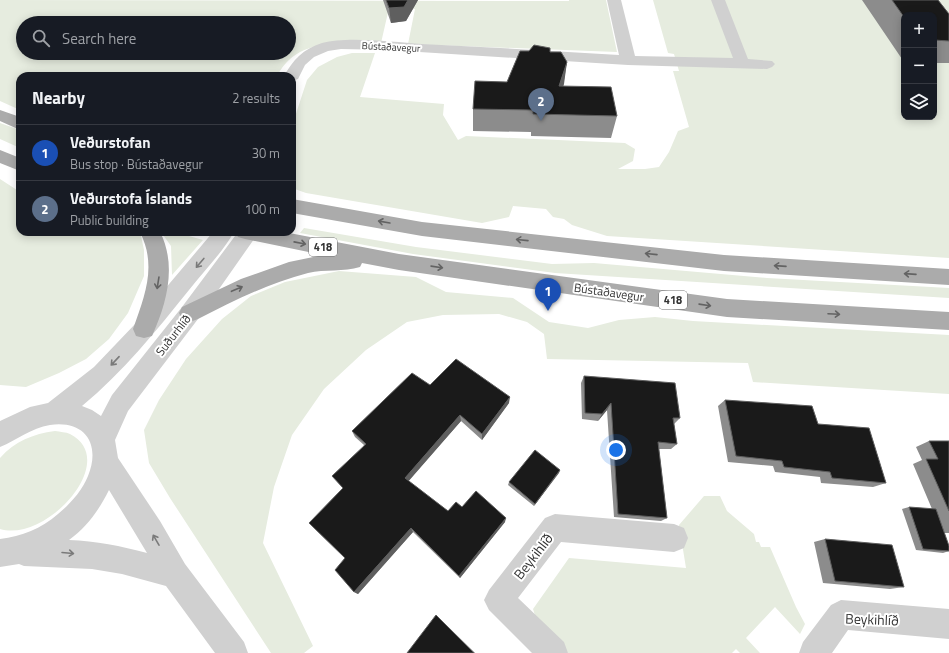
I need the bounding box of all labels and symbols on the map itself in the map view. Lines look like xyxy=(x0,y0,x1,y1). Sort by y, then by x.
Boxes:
street label: Bústaðavegur xyxy=(361,38,421,56)
pin: 2 xyxy=(528,88,554,121)
one-way arrow xyxy=(378,218,391,226)
one-way arrow xyxy=(516,236,529,244)
road number: 418 xyxy=(309,238,337,256)
one-way arrow xyxy=(294,239,307,247)
one-way arrow xyxy=(645,251,658,258)
one-way arrow xyxy=(195,257,204,268)
one-way arrow xyxy=(774,262,787,270)
one-way arrow xyxy=(430,263,443,271)
one-way arrow xyxy=(904,271,917,278)
one-way arrow xyxy=(154,276,162,289)
pin: 1 xyxy=(535,278,561,311)
street label: Bústaðavegur xyxy=(573,278,645,306)
one-way arrow xyxy=(231,285,243,293)
road number: 418 xyxy=(659,291,687,309)
one-way arrow xyxy=(698,301,711,309)
street label: Suðurhlíð xyxy=(151,310,195,360)
one-way arrow xyxy=(827,311,840,318)
one-way arrow xyxy=(110,356,119,366)
your location xyxy=(606,440,626,460)
street label: Beykihlíð xyxy=(508,528,558,584)
one-way arrow xyxy=(151,534,159,546)
one-way arrow xyxy=(61,550,74,557)
street label: Beykihlíð xyxy=(845,608,899,630)

